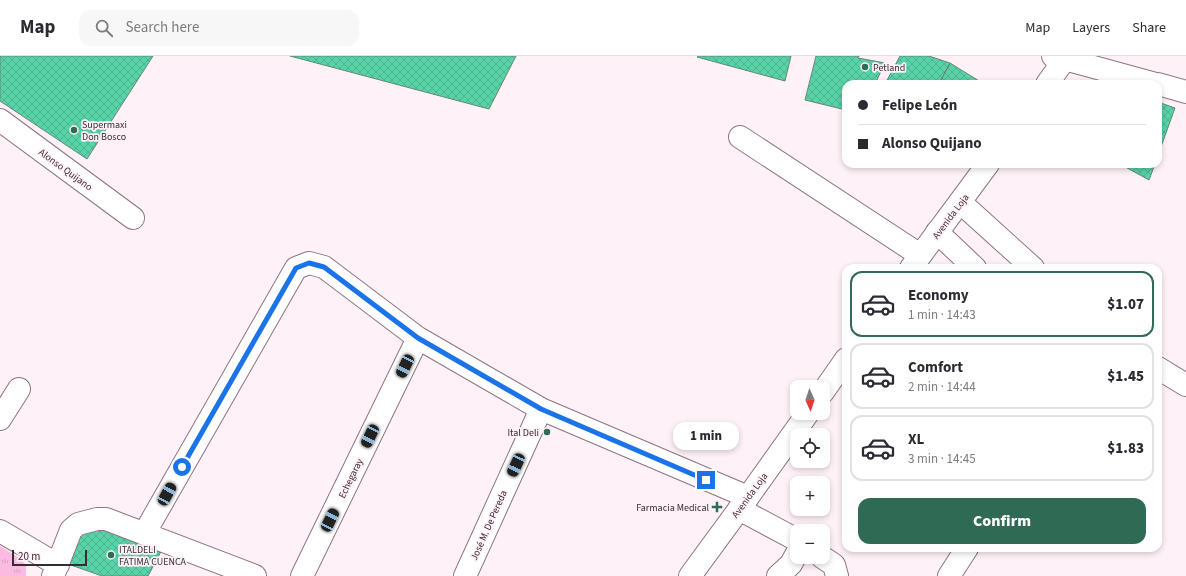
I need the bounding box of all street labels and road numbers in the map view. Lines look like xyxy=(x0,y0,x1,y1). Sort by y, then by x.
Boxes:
street label: Alonso Quijano xyxy=(36,146,95,194)
street label: Avenida Loja xyxy=(929,191,972,242)
street label: Echegaray xyxy=(335,456,367,501)
street label: Avenida Loja xyxy=(729,470,771,521)
street label: José M. De Pereda xyxy=(467,488,511,563)

